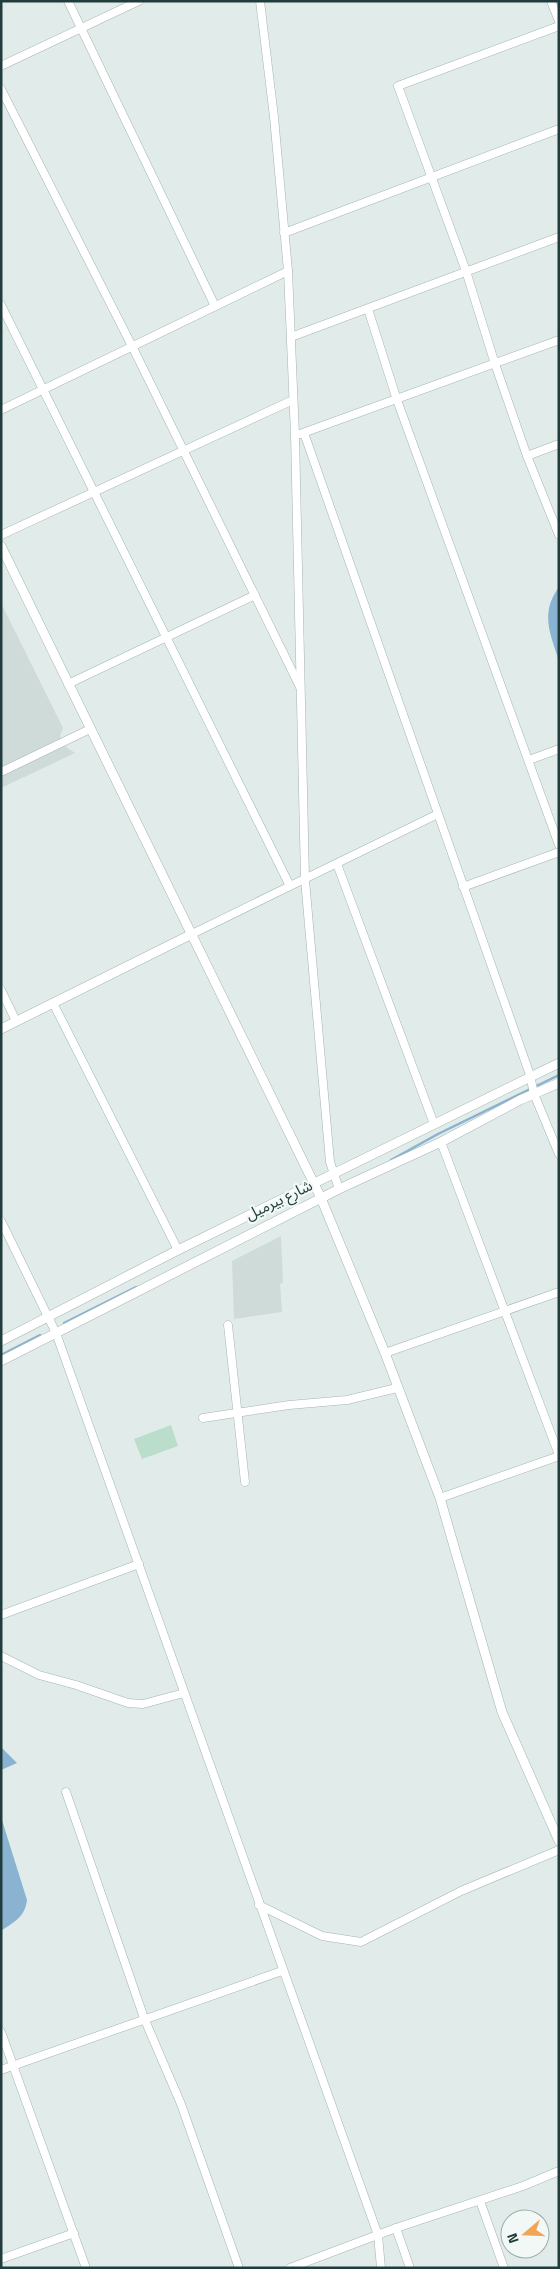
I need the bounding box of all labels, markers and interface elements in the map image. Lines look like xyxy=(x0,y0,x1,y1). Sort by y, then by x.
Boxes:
street label: شارع بيرميل xyxy=(241,1173,317,1227)
north arrow xyxy=(500,2209,550,2259)
text: N xyxy=(501,2230,524,2246)

